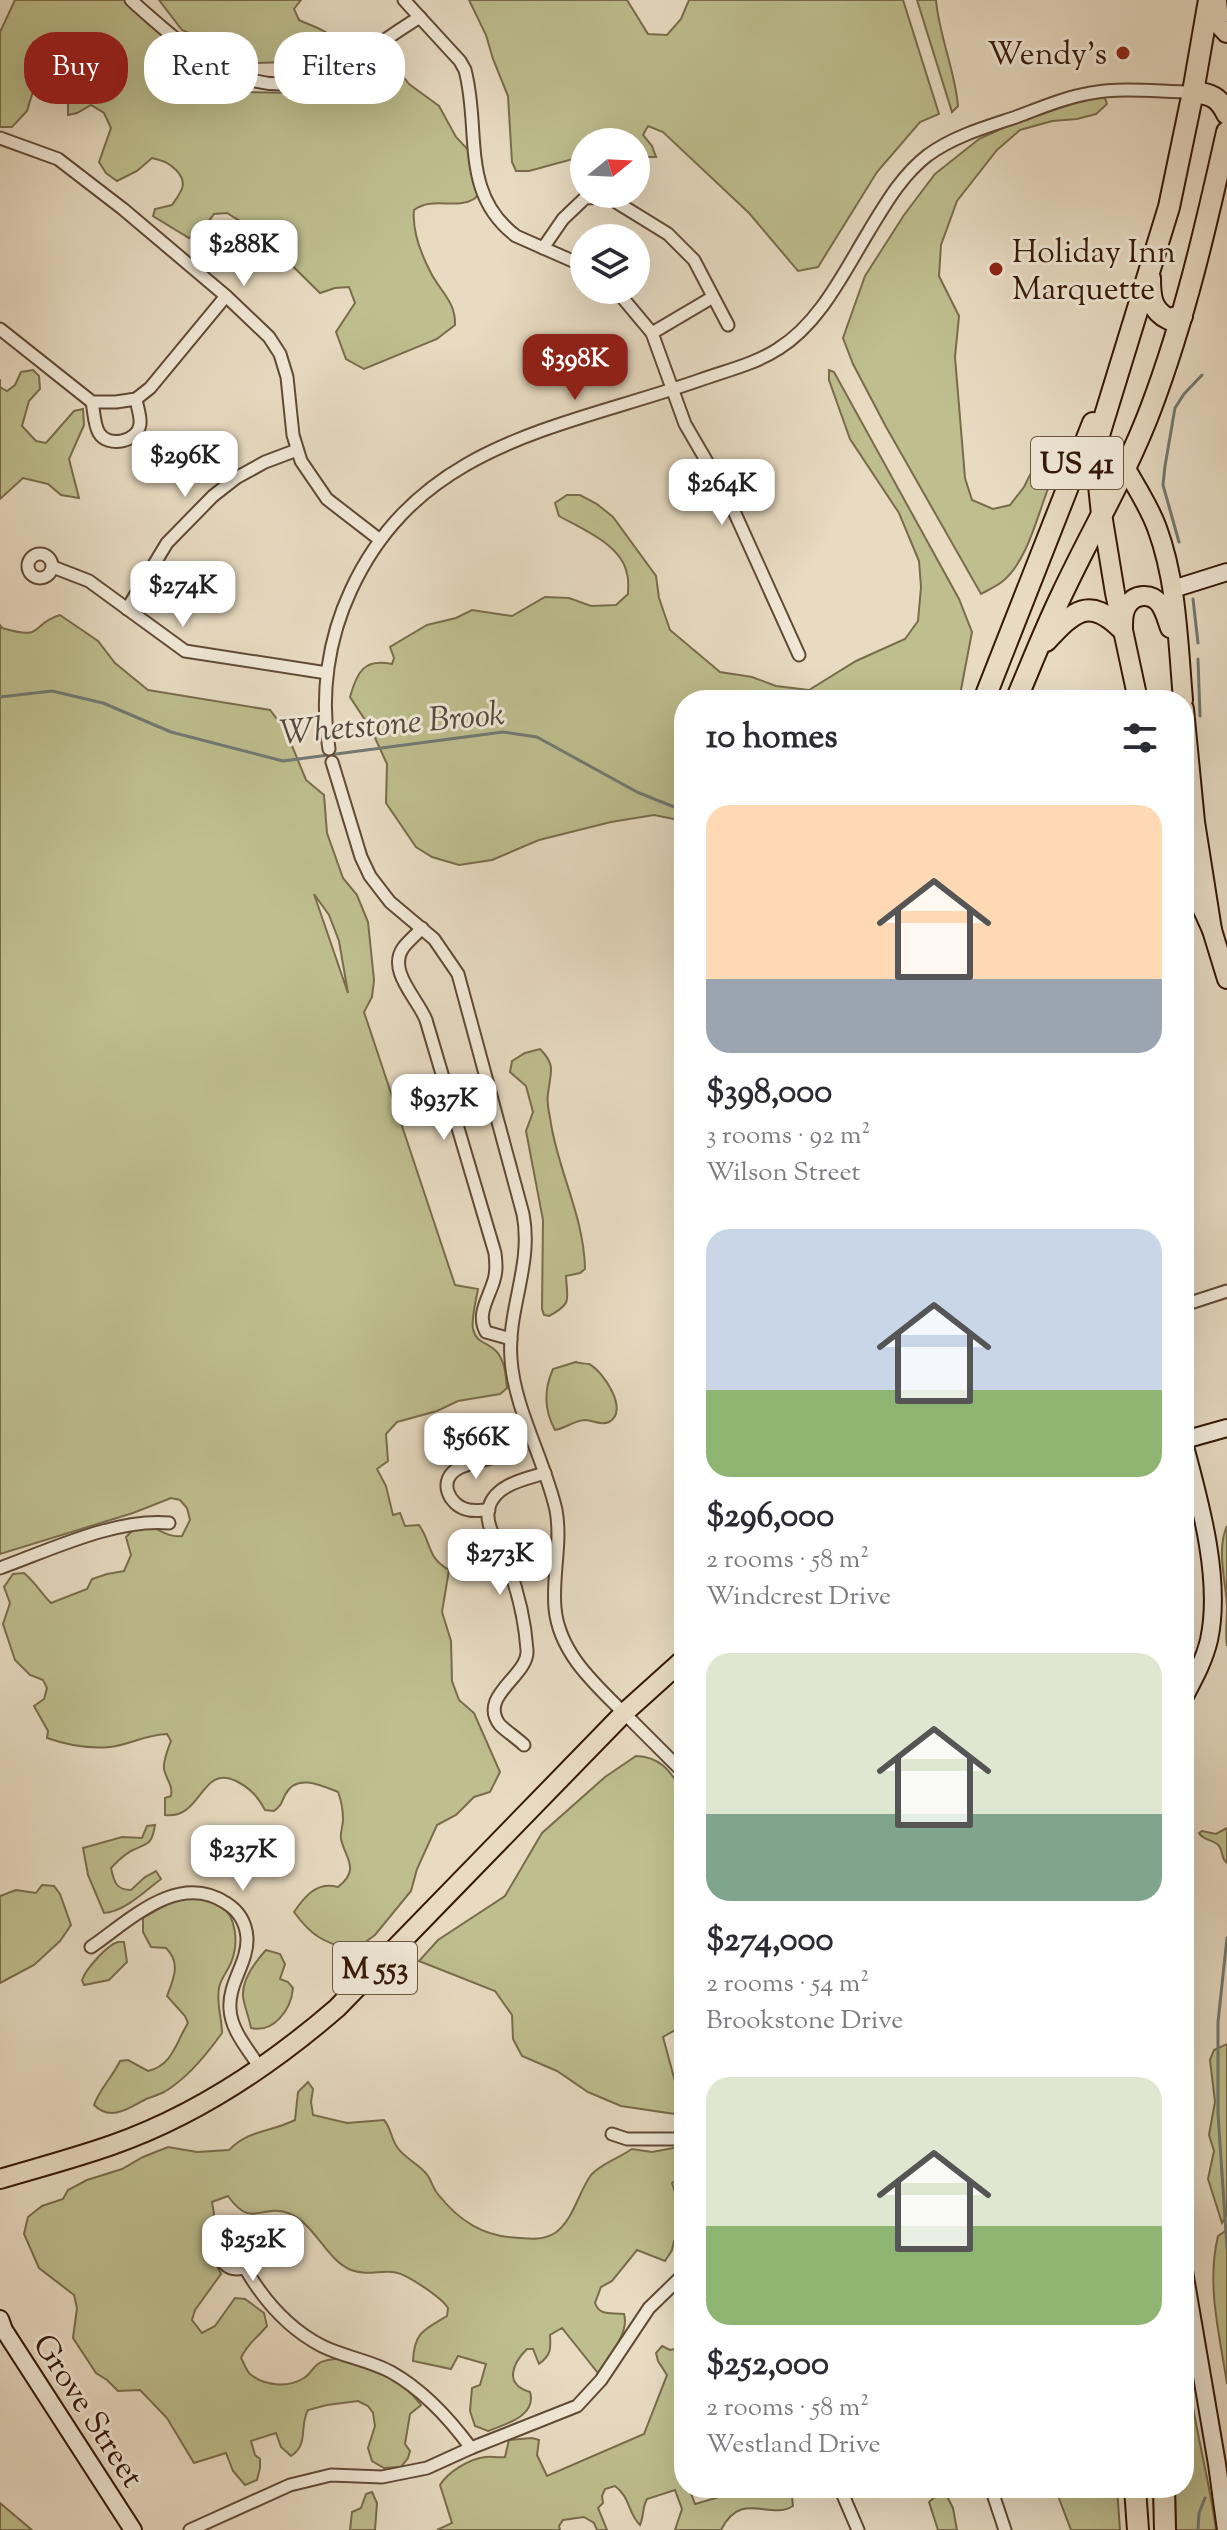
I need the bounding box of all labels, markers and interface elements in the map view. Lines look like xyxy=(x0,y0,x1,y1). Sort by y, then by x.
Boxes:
chip: Buy xyxy=(24,32,128,104)
chip: Rent xyxy=(144,32,258,104)
chip: Filters xyxy=(274,32,405,104)
place label: Wendy's xyxy=(987,33,1107,79)
marker: Wendy's xyxy=(1114,44,1132,62)
north arrow xyxy=(570,128,650,208)
map controls xyxy=(570,128,650,304)
pin: $288K xyxy=(188,220,300,288)
button: layers xyxy=(570,224,650,304)
text: $288K xyxy=(209,227,279,264)
place label: Holiday Inn Marquette xyxy=(1012,231,1176,314)
marker: Holiday Inn Marquette xyxy=(987,260,1005,278)
pin: $398K xyxy=(519,334,631,402)
text: $398K xyxy=(541,341,609,378)
pin: $296K xyxy=(129,431,241,499)
road number: US 41 xyxy=(1031,437,1123,489)
text: $296K xyxy=(150,438,220,475)
pin: $264K xyxy=(666,459,778,527)
text: $264K xyxy=(687,466,757,503)
pin: $274K xyxy=(127,561,239,629)
text: $274K xyxy=(148,568,218,605)
water label: Whetstone Brook xyxy=(278,691,507,760)
text: 10 homes xyxy=(706,714,838,763)
icon: filters xyxy=(1118,716,1162,760)
icon: home xyxy=(862,857,1006,1001)
text: $398,000 xyxy=(706,1069,832,1118)
pin: $937K xyxy=(388,1074,500,1142)
text: $937K xyxy=(410,1081,478,1118)
text: 3 rooms · 92 m² xyxy=(706,1118,870,1155)
text: Wilson Street xyxy=(706,1155,860,1192)
icon: home xyxy=(862,1281,1006,1425)
pin: $566K xyxy=(420,1413,532,1481)
text: $566K xyxy=(442,1420,510,1457)
text: $296,000 xyxy=(706,1493,834,1542)
pin: $273K xyxy=(444,1529,556,1597)
text: $273K xyxy=(466,1536,534,1573)
text: 2 rooms · 58 m² xyxy=(706,1542,869,1579)
text: Windcrest Drive xyxy=(706,1579,891,1616)
icon: home xyxy=(862,1705,1006,1849)
pin: $237K xyxy=(187,1825,299,1893)
text: $237K xyxy=(209,1832,277,1869)
text: $274,000 xyxy=(706,1917,833,1966)
road number: M 553 xyxy=(333,1942,417,1994)
text: 2 rooms · 54 m² xyxy=(706,1966,869,2003)
text: Brookstone Drive xyxy=(706,2003,903,2040)
icon: home xyxy=(862,2129,1006,2273)
pin: $252K xyxy=(197,2215,309,2283)
text: $252K xyxy=(220,2222,286,2259)
street label: Grove Street xyxy=(20,2326,153,2498)
text: $252,000 xyxy=(706,2341,829,2390)
text: 2 rooms · 58 m² xyxy=(706,2390,869,2427)
text: Westland Drive xyxy=(706,2427,881,2464)

